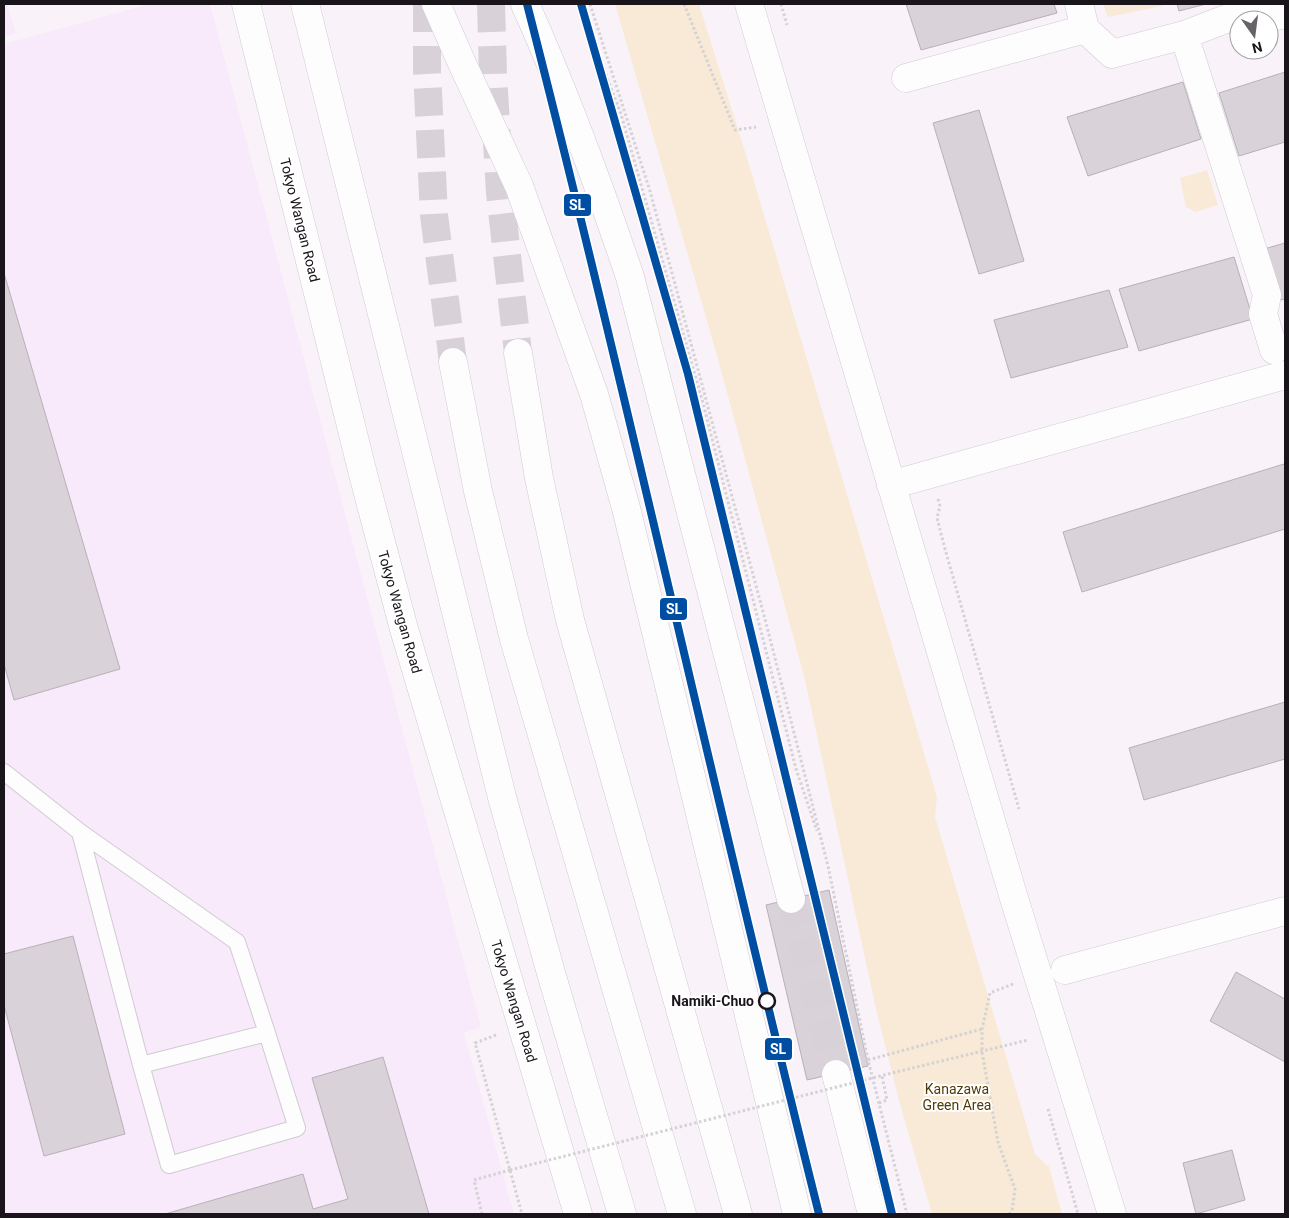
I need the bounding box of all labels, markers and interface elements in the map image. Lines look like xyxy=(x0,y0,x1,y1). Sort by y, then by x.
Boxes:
north arrow xyxy=(1229,10,1279,60)
text: N xyxy=(1250,39,1264,57)
street label: Tokyo Wangan Road xyxy=(277,156,323,284)
line badge: SL xyxy=(563,193,592,217)
text: SL xyxy=(569,197,586,213)
street label: Tokyo Wangan Road xyxy=(375,549,425,675)
line badge: SL xyxy=(659,597,688,621)
text: SL xyxy=(666,601,683,617)
street label: Tokyo Wangan Road xyxy=(488,938,540,1064)
marker: Namiki-Chuo xyxy=(758,992,776,1010)
place label: Namiki-Chuo xyxy=(671,993,754,1009)
line badge: SL xyxy=(764,1037,793,1061)
text: SL xyxy=(770,1041,787,1057)
park label: Kanazawa Green Area xyxy=(923,1081,992,1113)

